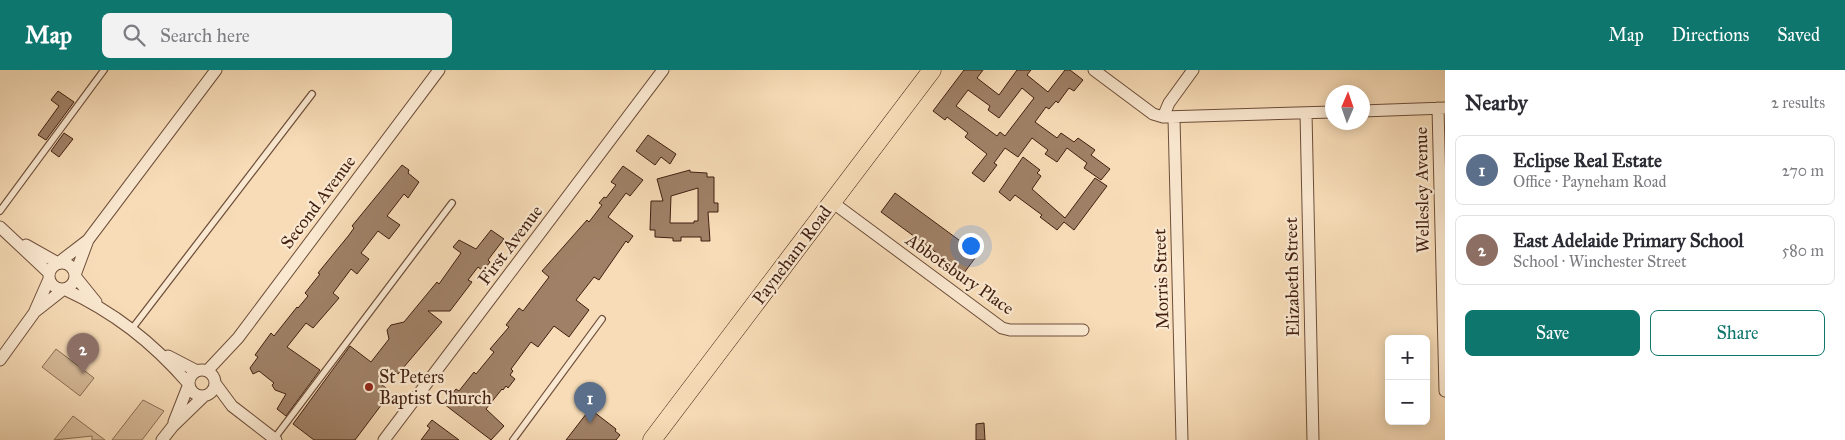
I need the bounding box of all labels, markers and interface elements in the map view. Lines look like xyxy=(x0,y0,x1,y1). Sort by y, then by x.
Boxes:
search box xyxy=(102,13,452,58)
text: Map xyxy=(25,20,72,50)
icon: search xyxy=(120,21,148,49)
text: Search here xyxy=(160,24,250,47)
text: Map xyxy=(1608,24,1644,46)
text: Directions xyxy=(1672,24,1749,46)
text: Saved xyxy=(1777,24,1820,46)
north arrow xyxy=(1325,85,1370,130)
text: Nearby xyxy=(1465,90,1528,116)
text: 2 results xyxy=(1771,93,1825,112)
street label: Wellesley Avenue xyxy=(1410,127,1434,253)
text: Eclipse Real Estate xyxy=(1513,149,1662,172)
street label: Second Avenue xyxy=(276,151,360,253)
text: 1 xyxy=(1479,161,1485,180)
text: 270 m xyxy=(1782,161,1824,180)
text: Office · Payneham Road xyxy=(1513,172,1667,191)
street label: First Avenue xyxy=(473,201,547,289)
street label: Payneham Road xyxy=(748,201,836,309)
street label: Elizabeth Street xyxy=(1280,216,1304,337)
street label: Morris Street xyxy=(1148,227,1174,330)
street label: Abbotsbury Place xyxy=(901,228,1018,319)
text: East Adelaide Primary School xyxy=(1513,229,1744,252)
your location xyxy=(958,233,984,259)
text: 2 xyxy=(1478,241,1486,260)
text: 580 m xyxy=(1782,241,1824,260)
text: School · Winchester Street xyxy=(1513,252,1687,271)
button: Save xyxy=(1465,310,1640,356)
button: Share xyxy=(1650,310,1825,356)
pin: 2 xyxy=(67,333,99,374)
map controls xyxy=(1385,335,1430,425)
button: + xyxy=(1385,335,1430,380)
place label: St Peters Baptist Church xyxy=(379,366,492,409)
button: − xyxy=(1385,380,1430,425)
marker: St Peters Baptist Church xyxy=(363,381,375,393)
pin: 1 xyxy=(574,382,606,423)

